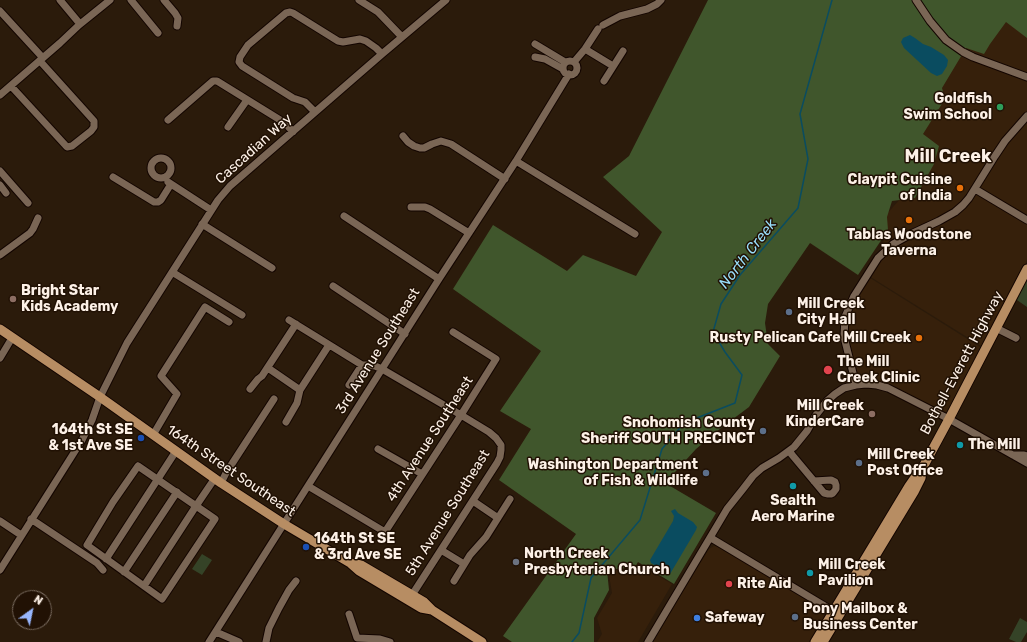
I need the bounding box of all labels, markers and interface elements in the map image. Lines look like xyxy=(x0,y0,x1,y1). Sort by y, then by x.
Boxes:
place label: Goldfish Swim School xyxy=(903,91,992,124)
marker: Goldfish Swim School xyxy=(995,102,1005,112)
street label: Cascadian Way xyxy=(212,110,296,188)
district label: Mill Creek xyxy=(905,146,991,168)
place label: Claypit Cuisine of India xyxy=(848,172,952,204)
marker: Claypit Cuisine of India xyxy=(955,183,965,193)
marker: Tablas Woodstone Taverna xyxy=(904,215,914,225)
water label: North Creek xyxy=(715,216,781,292)
place label: Tablas Woodstone Taverna xyxy=(846,227,972,260)
place label: Bright Star Kids Academy xyxy=(21,283,118,316)
street label: 3rd Avenue Southeast xyxy=(332,285,424,417)
street label: Bothell-Everett Highway xyxy=(917,288,1007,438)
marker: Bright Star Kids Academy xyxy=(8,294,18,304)
place label: Mill Creek City Hall xyxy=(797,296,865,328)
marker: Mill Creek City Hall xyxy=(784,307,794,317)
place label: Rusty Pelican Cafe Mill Creek xyxy=(710,330,911,346)
marker: Rusty Pelican Cafe Mill Creek xyxy=(914,333,924,343)
place label: The Mill Creek Clinic xyxy=(837,354,920,386)
marker: The Mill Creek Clinic xyxy=(822,364,834,376)
street label: 4th Avenue Southeast xyxy=(383,373,477,505)
place label: Mill Creek KinderCare xyxy=(786,398,864,430)
marker: Mill Creek KinderCare xyxy=(867,409,877,419)
place label: Snohomish County Sheriff SOUTH PRECINCT xyxy=(581,415,755,448)
place label: 164th St SE & 1st Ave SE xyxy=(48,422,133,454)
street label: 164th Street Southeast xyxy=(163,422,299,520)
marker: Snohomish County Sheriff SOUTH PRECINCT xyxy=(758,426,768,436)
marker: 164th St SE & 1st Ave SE xyxy=(136,433,146,443)
place label: The Mill xyxy=(968,437,1021,453)
marker: The Mill xyxy=(955,440,965,450)
street label: 5th Avenue Southeast xyxy=(402,447,494,579)
place label: Mill Creek Post Office xyxy=(867,447,943,480)
place label: Washington Department of Fish & Wildlife xyxy=(528,457,698,490)
marker: Mill Creek Post Office xyxy=(854,458,864,468)
marker: Washington Department of Fish & Wildlife xyxy=(701,468,711,478)
marker: Sealth Aero Marine xyxy=(788,481,798,491)
place label: Sealth Aero Marine xyxy=(751,493,835,526)
place label: 164th St SE & 3rd Ave SE xyxy=(314,531,402,564)
marker: 164th St SE & 3rd Ave SE xyxy=(301,542,311,552)
place label: North Creek Presbyterian Church xyxy=(524,546,670,578)
marker: North Creek Presbyterian Church xyxy=(511,557,521,567)
place label: Mill Creek Pavilion xyxy=(818,557,886,590)
marker: Mill Creek Pavilion xyxy=(805,568,815,578)
place label: Rite Aid xyxy=(737,576,791,592)
marker: Rite Aid xyxy=(724,579,734,589)
north arrow xyxy=(12,590,52,630)
text: N xyxy=(31,593,45,608)
place label: Pony Mailbox & Business Center xyxy=(803,601,918,634)
place label: Safeway xyxy=(705,610,765,626)
marker: Pony Mailbox & Business Center xyxy=(790,612,800,622)
marker: Safeway xyxy=(692,613,702,623)

